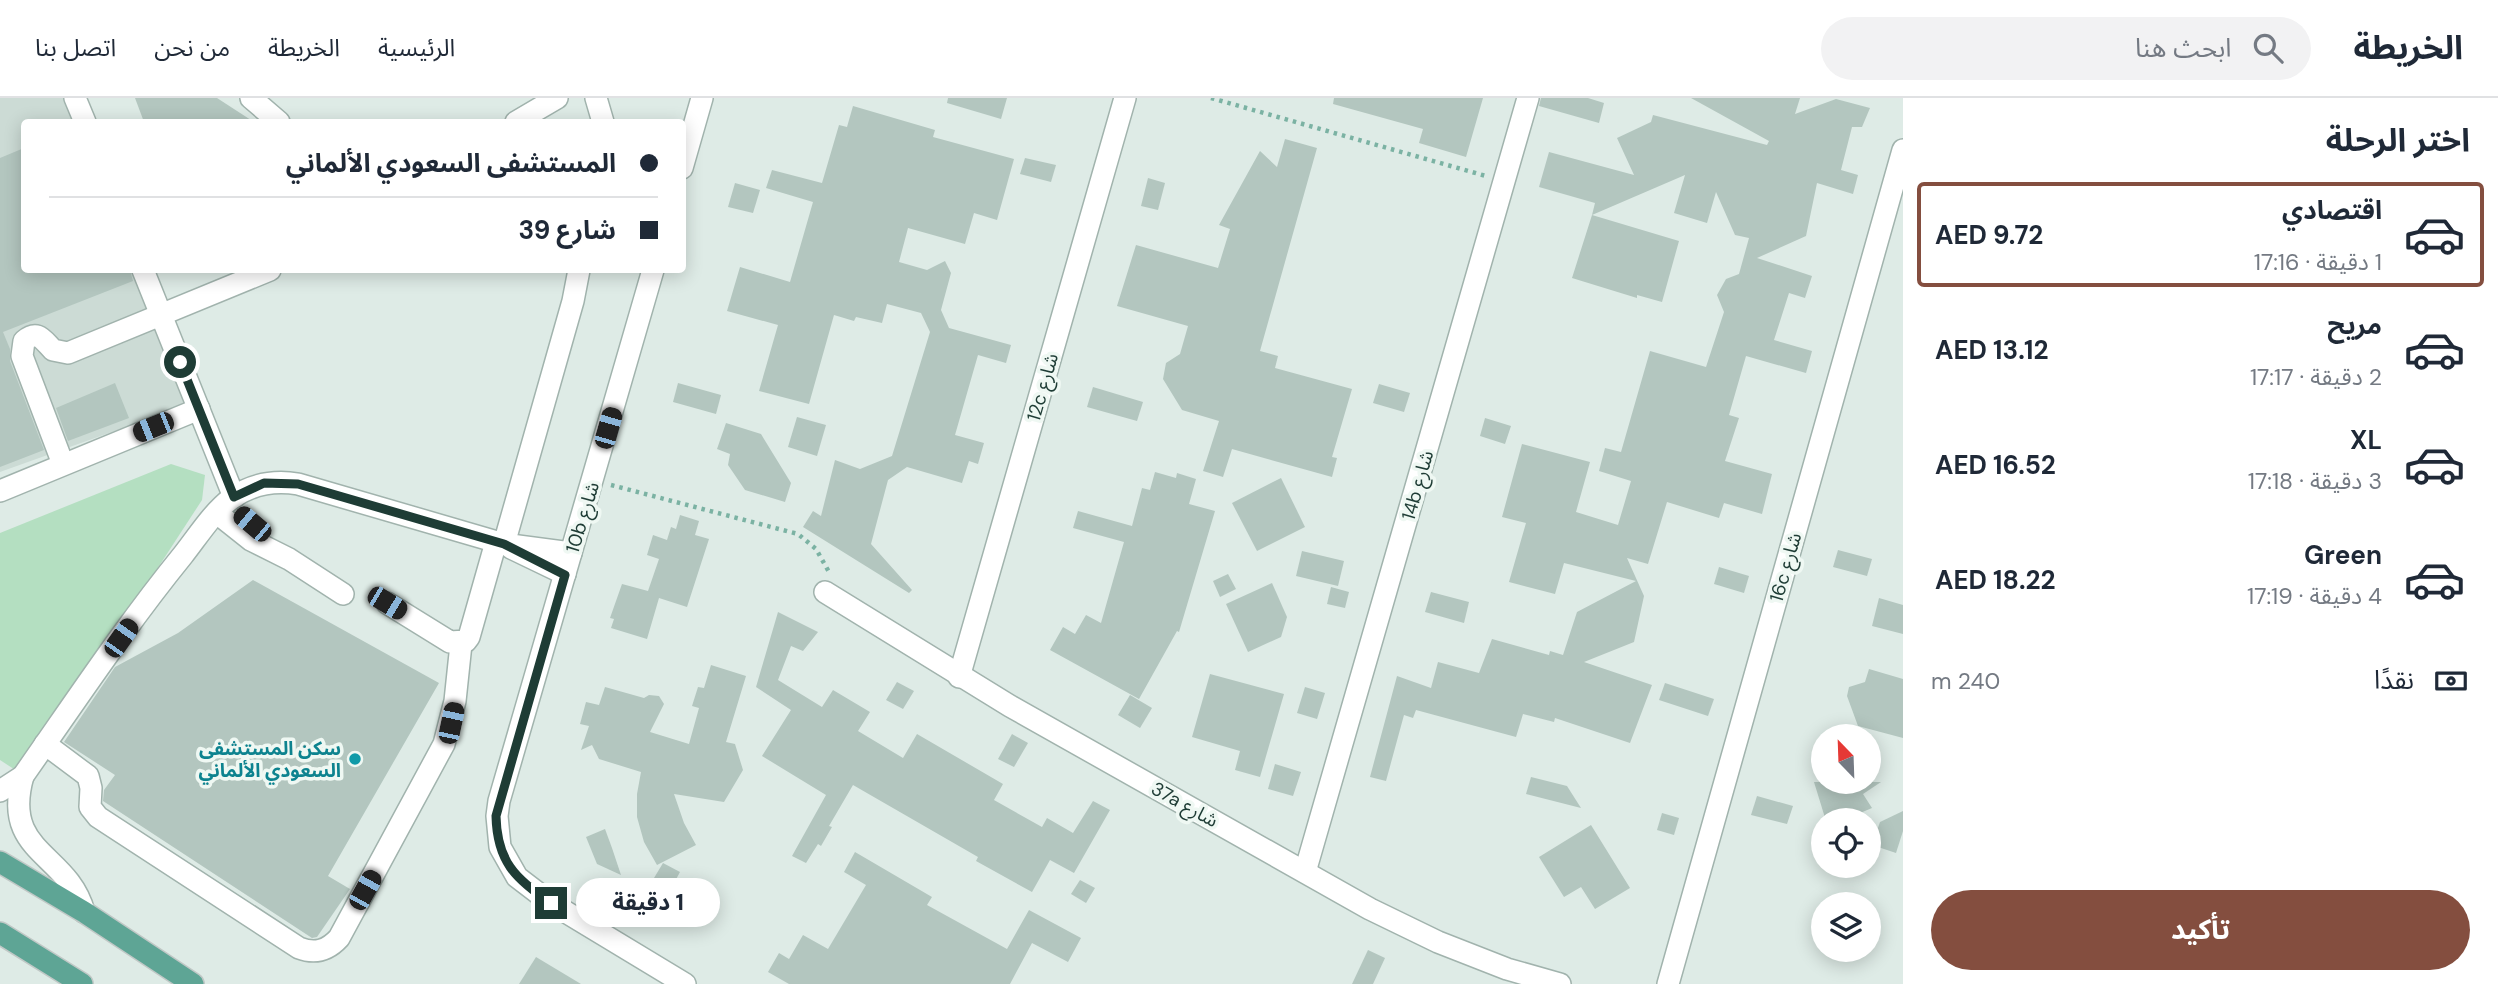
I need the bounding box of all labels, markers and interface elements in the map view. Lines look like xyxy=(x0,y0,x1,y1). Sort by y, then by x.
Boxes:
search box xyxy=(1821,17,2311,80)
text: الخريطة xyxy=(2353,26,2463,69)
icon: search xyxy=(2249,29,2287,67)
text: ابحث هنا xyxy=(2135,31,2231,65)
text: اتصل بنا xyxy=(35,32,116,63)
text: من نحن xyxy=(154,32,230,63)
text: الخريطة xyxy=(268,32,340,63)
text: الرئيسية xyxy=(378,32,455,63)
text: اختر الرحلة xyxy=(2326,119,2470,161)
text: المستشفى السعودي الألماني xyxy=(286,146,616,180)
text: اقتصادي xyxy=(2282,193,2382,227)
icon: car xyxy=(2403,203,2466,266)
text: شارع 39 xyxy=(519,213,616,247)
text: AED 9.72 xyxy=(1935,218,2043,252)
text: 1 دقيقة · 17:16 xyxy=(2254,247,2382,277)
text: مريح xyxy=(2327,308,2382,342)
icon: car xyxy=(2403,318,2466,381)
text: AED 13.12 xyxy=(1935,333,2048,367)
route start xyxy=(164,346,196,378)
street label: 12c شارع xyxy=(1021,350,1065,424)
text: 2 دقيقة · 17:17 xyxy=(2250,362,2382,392)
car xyxy=(593,405,624,451)
car xyxy=(130,409,177,445)
text: XL xyxy=(2350,423,2382,457)
icon: car xyxy=(2403,433,2466,496)
street label: 14b شارع xyxy=(1396,447,1440,523)
text: AED 16.52 xyxy=(1935,448,2056,482)
text: 3 دقيقة · 17:18 xyxy=(2248,466,2382,496)
street label: 10b شارع xyxy=(560,479,606,556)
car xyxy=(230,502,275,546)
street label: 16c شارع xyxy=(1764,530,1808,605)
text: Green xyxy=(2304,538,2382,572)
icon: car xyxy=(2403,548,2466,611)
text: AED 18.22 xyxy=(1935,563,2056,597)
text: 4 دقيقة · 17:19 xyxy=(2247,581,2382,611)
car xyxy=(364,583,411,623)
car xyxy=(101,615,142,661)
icon: cash xyxy=(2432,662,2470,700)
text: نقدًا xyxy=(2374,663,2414,697)
text: 240 m xyxy=(1931,666,2000,696)
car xyxy=(437,700,466,746)
north arrow xyxy=(1811,724,1881,794)
map controls xyxy=(1811,724,1881,962)
place label: سكن المستشفى السعودي الألماني xyxy=(199,736,341,785)
marker: سكن المستشفى السعودي الألماني xyxy=(347,751,363,767)
street label: 37a شارع xyxy=(1146,776,1223,834)
button: locate xyxy=(1811,808,1881,878)
car xyxy=(346,867,385,913)
callout: 1 دقيقة xyxy=(576,878,719,928)
route end xyxy=(535,887,567,919)
text: 1 دقيقة xyxy=(612,887,684,917)
button: تأكيد xyxy=(1931,890,2470,970)
button: layers xyxy=(1811,892,1881,962)

